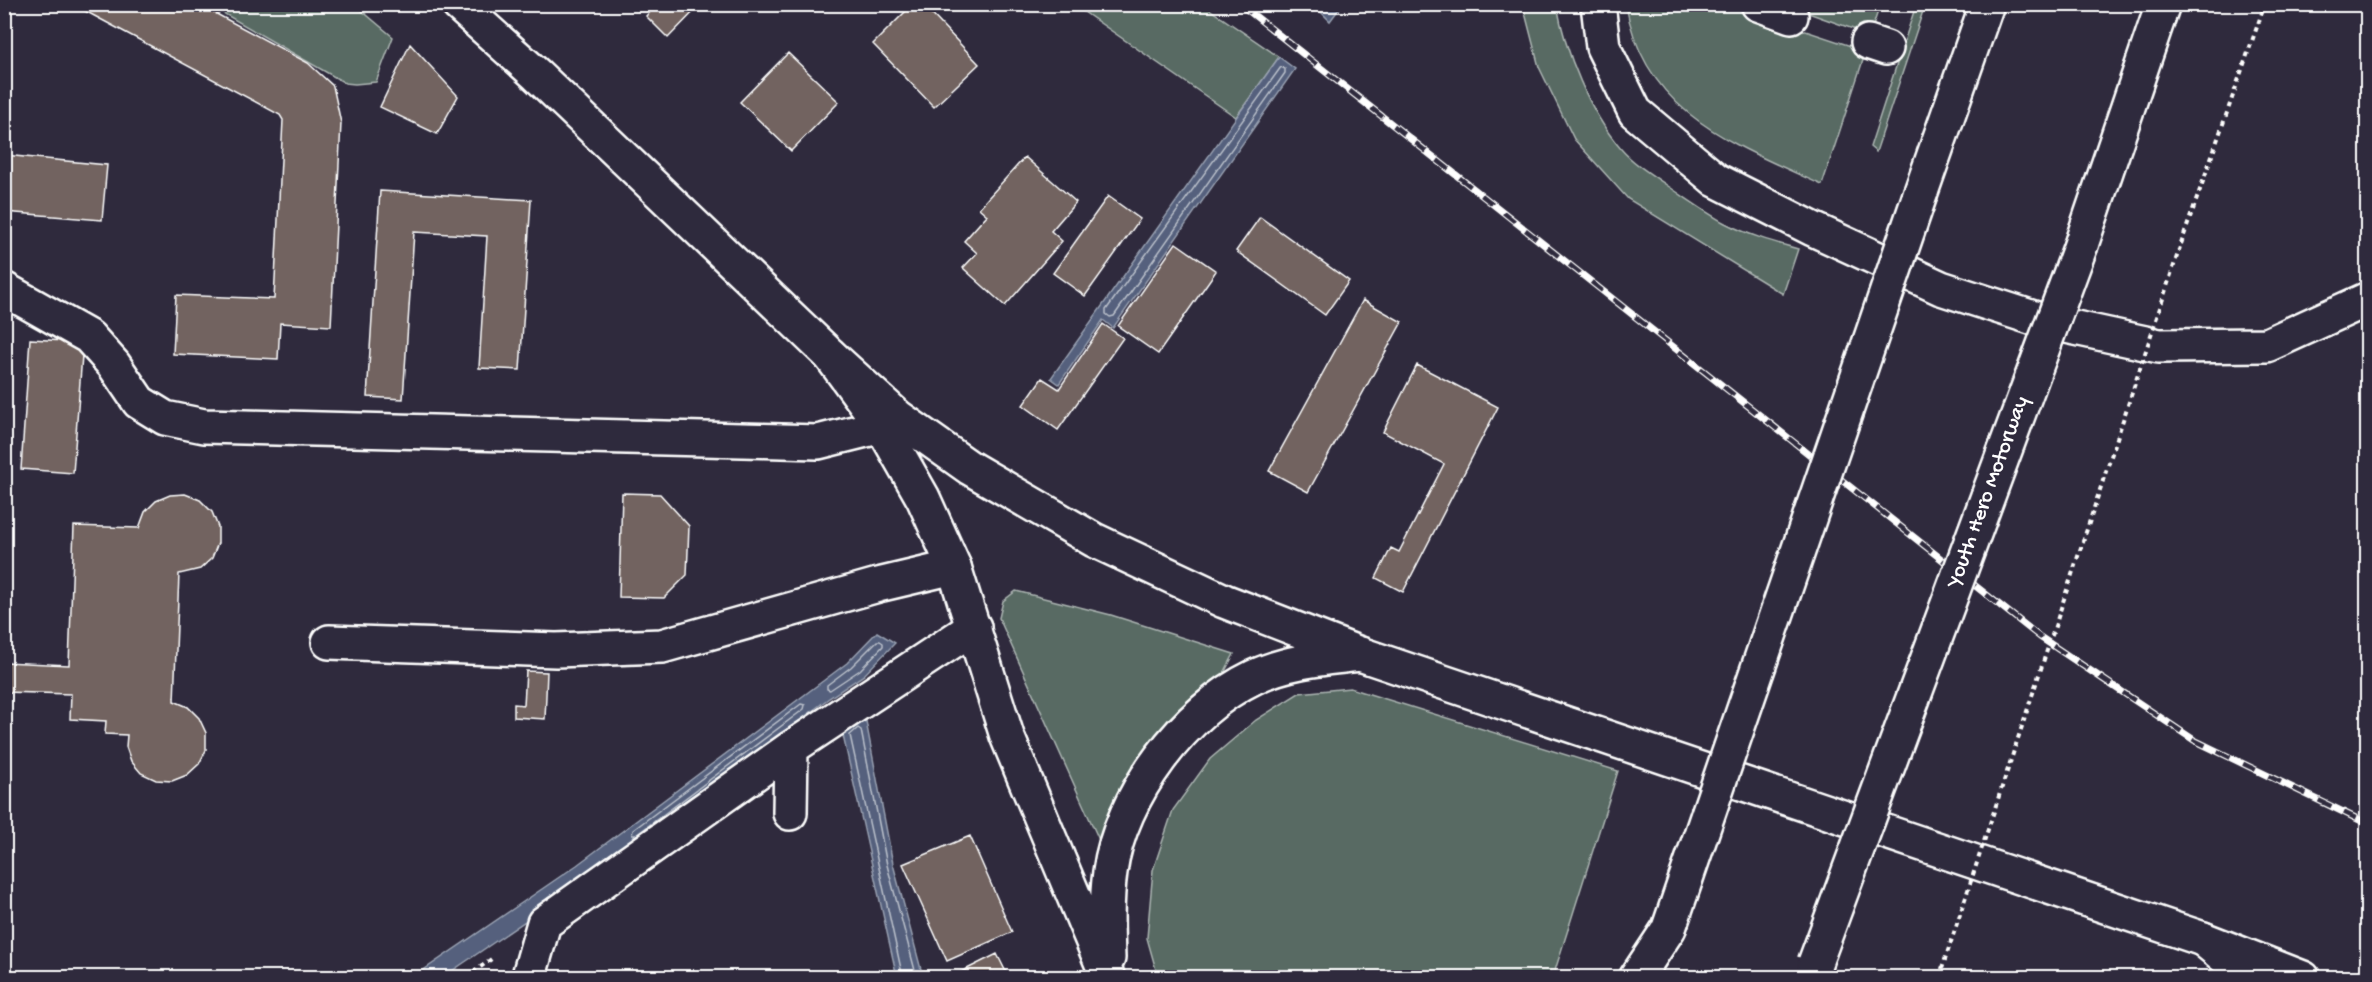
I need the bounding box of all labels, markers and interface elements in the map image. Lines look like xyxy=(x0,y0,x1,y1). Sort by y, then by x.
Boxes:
street label: Youth Hero Motorway xyxy=(1942,393,2036,593)

